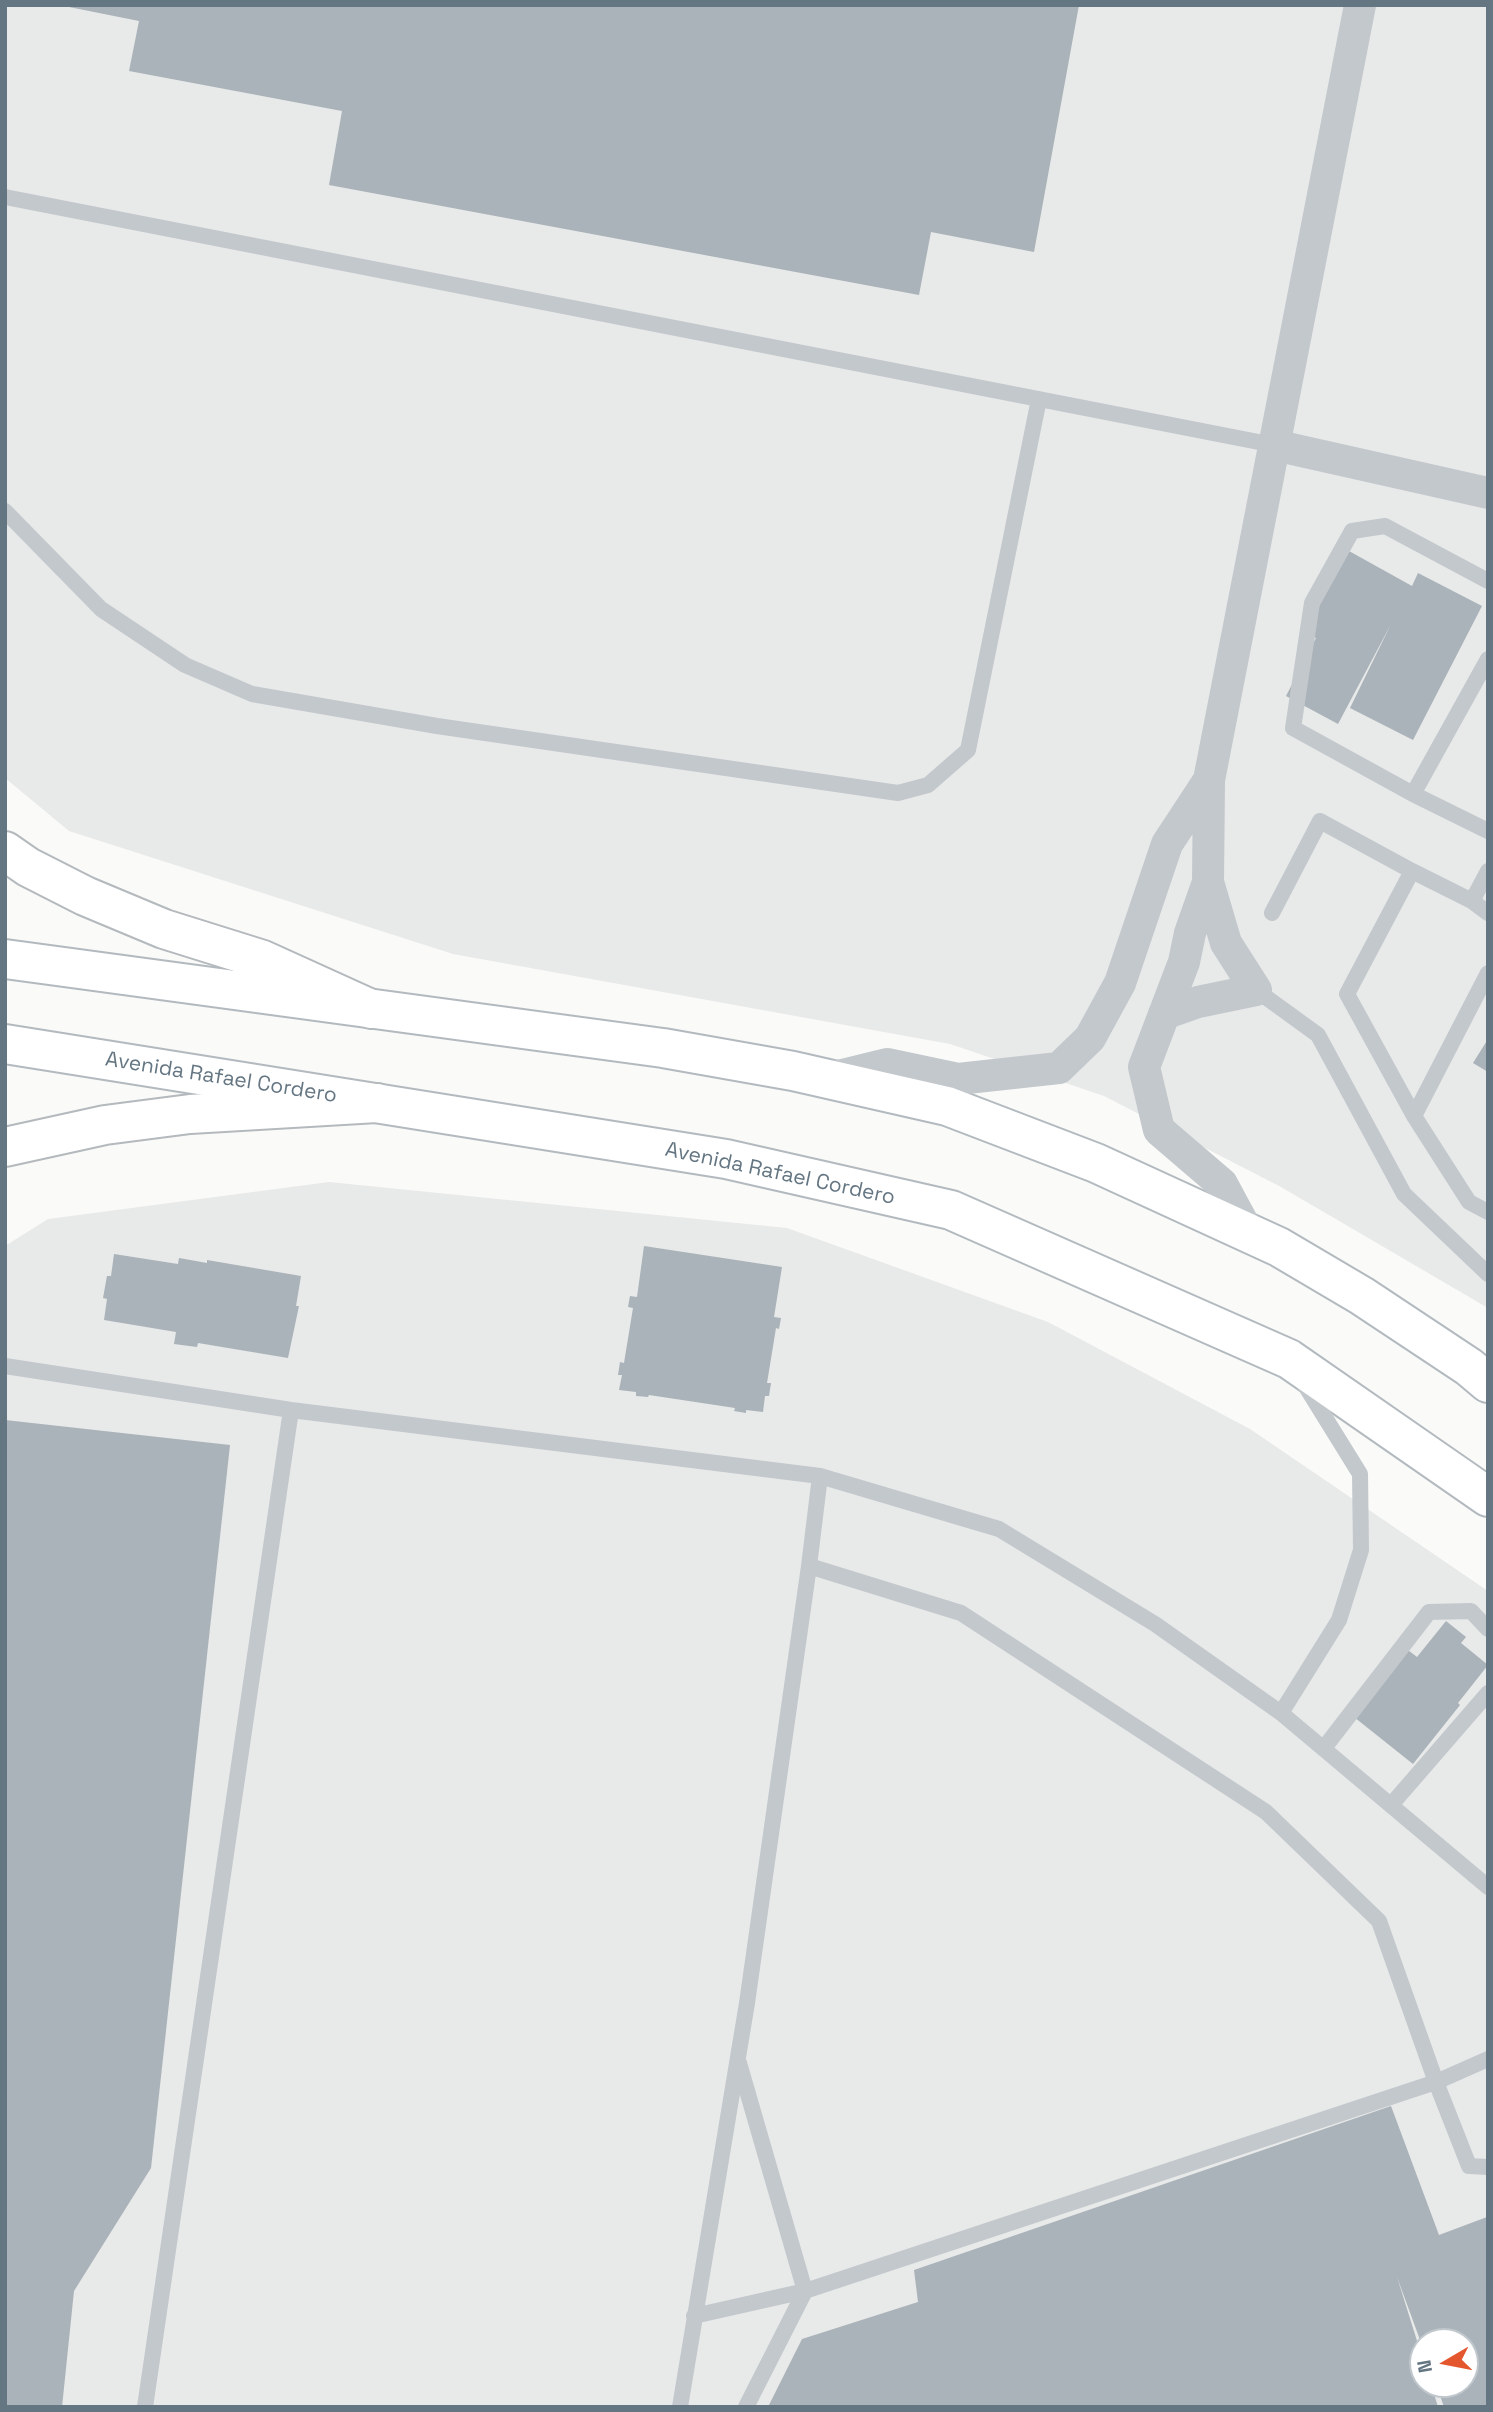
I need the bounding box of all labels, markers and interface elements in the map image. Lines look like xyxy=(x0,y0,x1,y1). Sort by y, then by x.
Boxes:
street label: Avenida Rafael Cordero xyxy=(103,1047,339,1109)
street label: Avenida Rafael Cordero xyxy=(663,1137,897,1211)
north arrow xyxy=(1409,2328,1479,2398)
text: N xyxy=(1411,2358,1438,2375)

